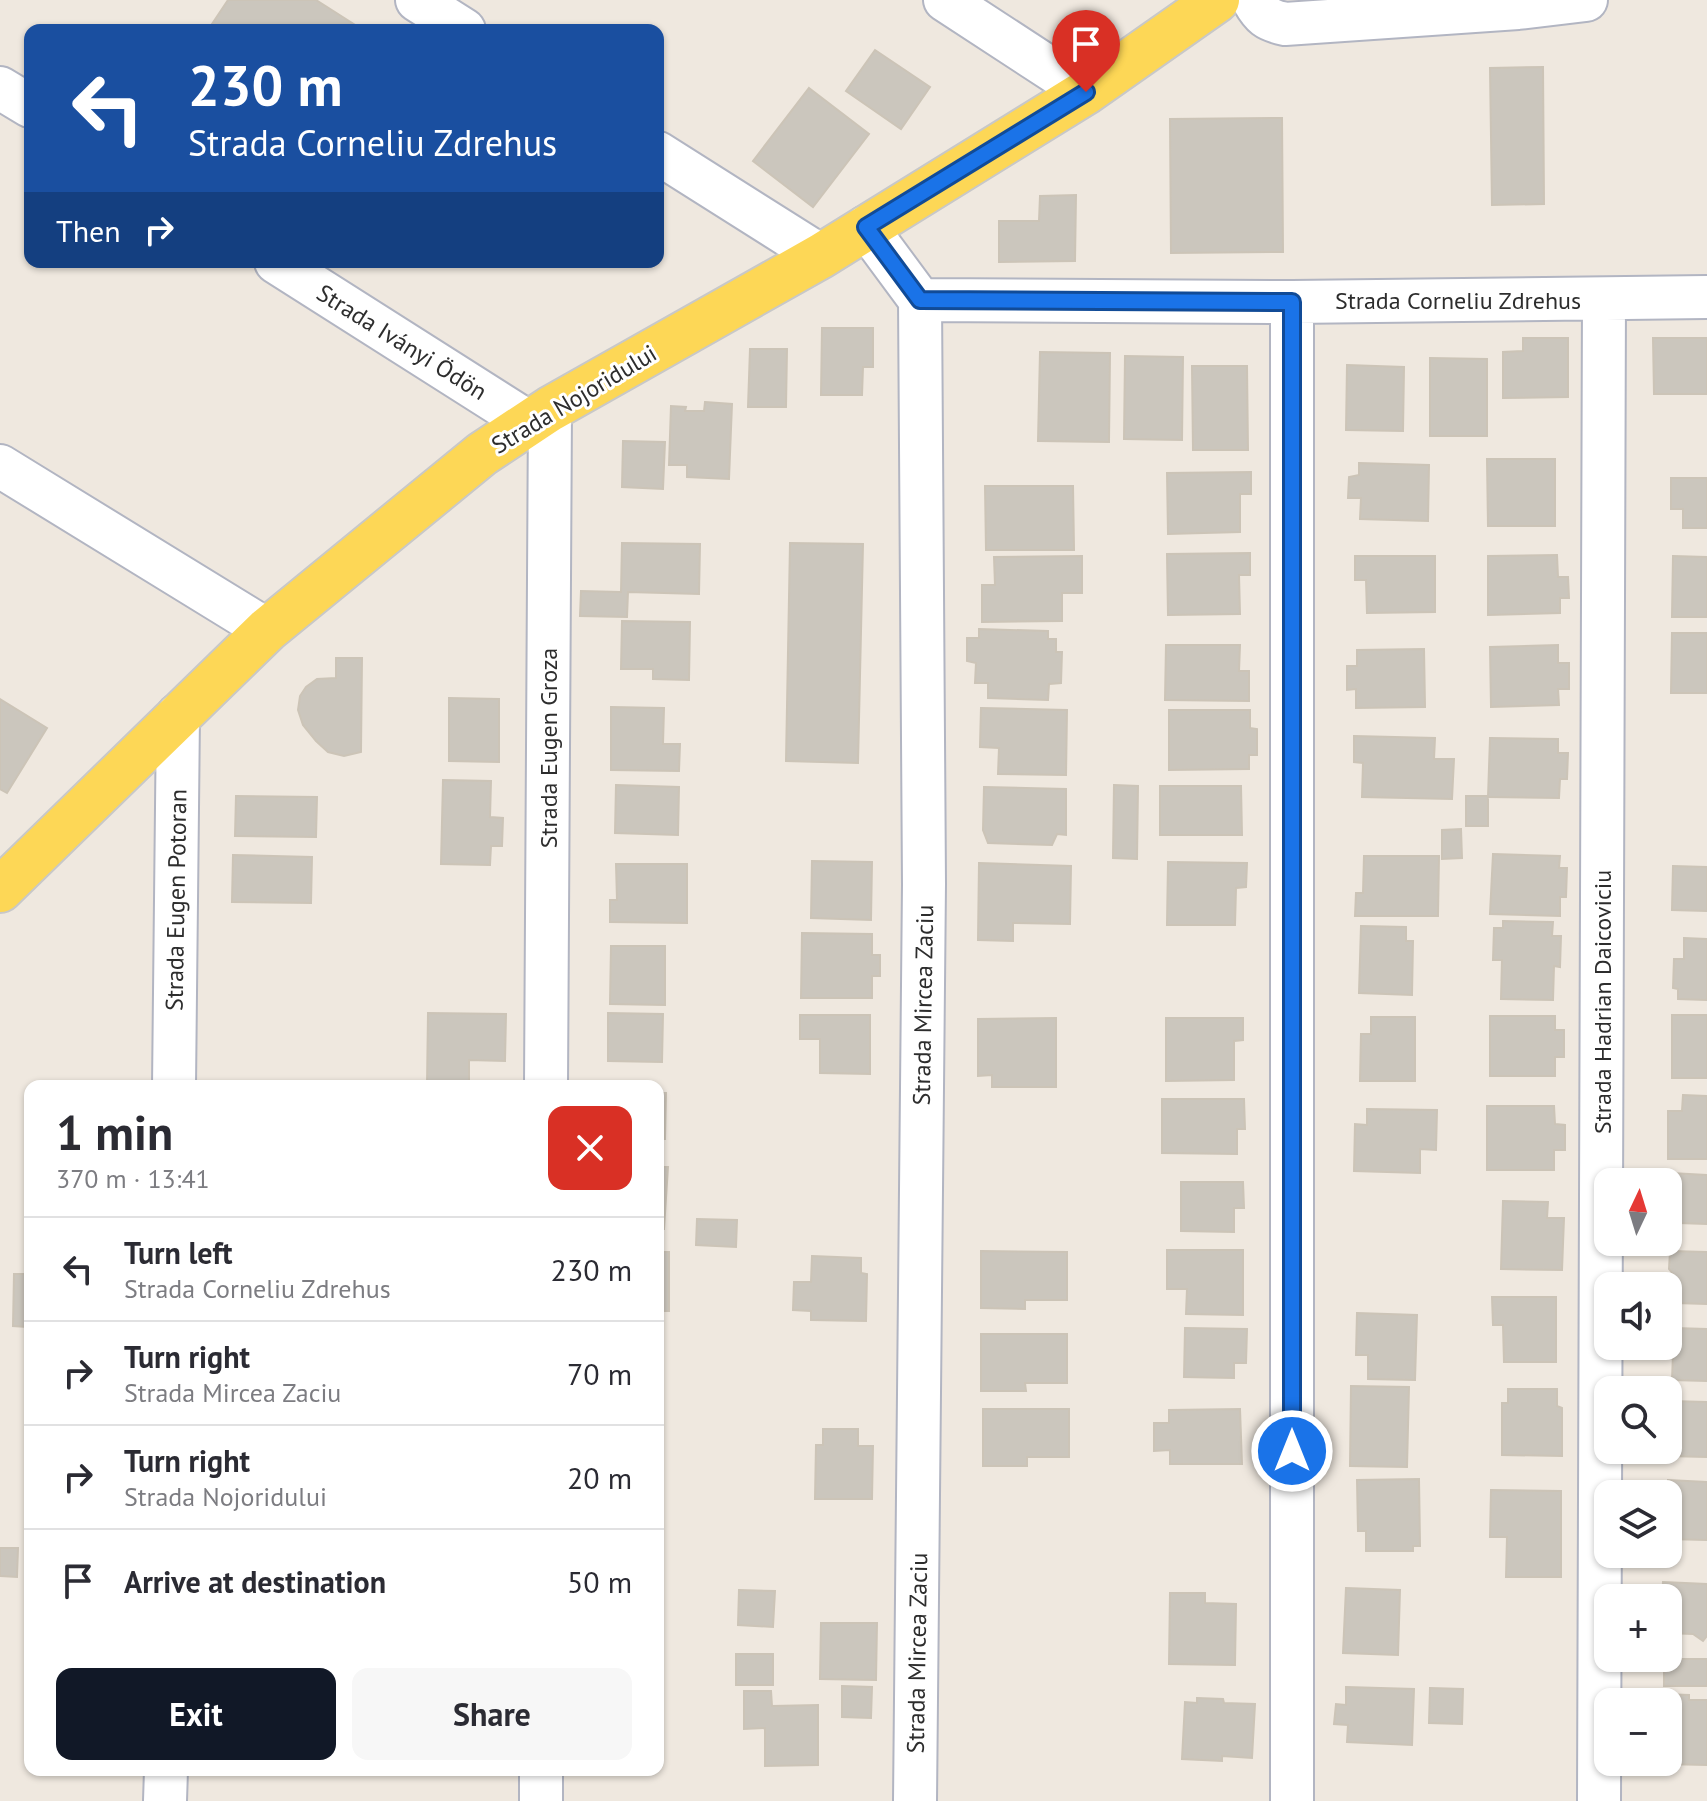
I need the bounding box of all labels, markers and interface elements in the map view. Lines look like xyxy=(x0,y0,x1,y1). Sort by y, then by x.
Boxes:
pin xyxy=(1052,10,1120,92)
icon: arrive xyxy=(1064,22,1108,66)
text: 230 m xyxy=(188,49,343,121)
icon: left xyxy=(56,56,160,160)
text: Strada Corneliu Zdrehus xyxy=(188,119,557,166)
icon: right xyxy=(137,208,181,252)
text: Then xyxy=(56,211,121,250)
street label: Strada Iványi Ödön xyxy=(311,277,493,407)
street label: Strada Corneliu Zdrehus xyxy=(1335,285,1581,316)
street label: Strada Nojoridului xyxy=(486,337,662,461)
street label: Strada Eugen Groza xyxy=(533,648,564,848)
street label: Strada Eugen Potoran xyxy=(159,789,193,1011)
street label: Strada Hadrian Daicoviciu xyxy=(1587,870,1618,1134)
street label: Strada Mircea Zaciu xyxy=(906,904,940,1106)
text: 1 min xyxy=(56,1101,173,1163)
button: close xyxy=(548,1106,632,1190)
text: 370 m · 13:41 xyxy=(56,1162,210,1195)
north arrow xyxy=(1594,1168,1682,1256)
map controls xyxy=(1594,1168,1682,1776)
text: Turn left xyxy=(124,1233,232,1272)
icon: left xyxy=(56,1247,100,1291)
text: 230 m xyxy=(551,1250,632,1289)
text: Strada Corneliu Zdrehus xyxy=(124,1272,391,1305)
button: sound xyxy=(1594,1272,1682,1360)
text: Turn right xyxy=(124,1337,250,1376)
icon: right xyxy=(56,1351,100,1395)
text: 70 m xyxy=(567,1354,632,1393)
text: Strada Mircea Zaciu xyxy=(124,1376,341,1409)
button: search xyxy=(1594,1376,1682,1464)
position arrow xyxy=(1250,1409,1334,1493)
text: Turn right xyxy=(124,1441,250,1480)
icon: right xyxy=(56,1455,100,1499)
text: 20 m xyxy=(567,1458,632,1497)
text: Strada Nojoridului xyxy=(124,1480,327,1513)
button: layers xyxy=(1594,1480,1682,1568)
street label: Strada Mircea Zaciu xyxy=(900,1552,934,1754)
icon: arrive xyxy=(56,1559,100,1603)
text: Arrive at destination xyxy=(124,1562,386,1601)
text: 50 m xyxy=(567,1562,632,1601)
button: + xyxy=(1594,1584,1682,1672)
button: Exit xyxy=(56,1668,336,1760)
button: Share xyxy=(352,1668,632,1760)
button: − xyxy=(1594,1688,1682,1776)

